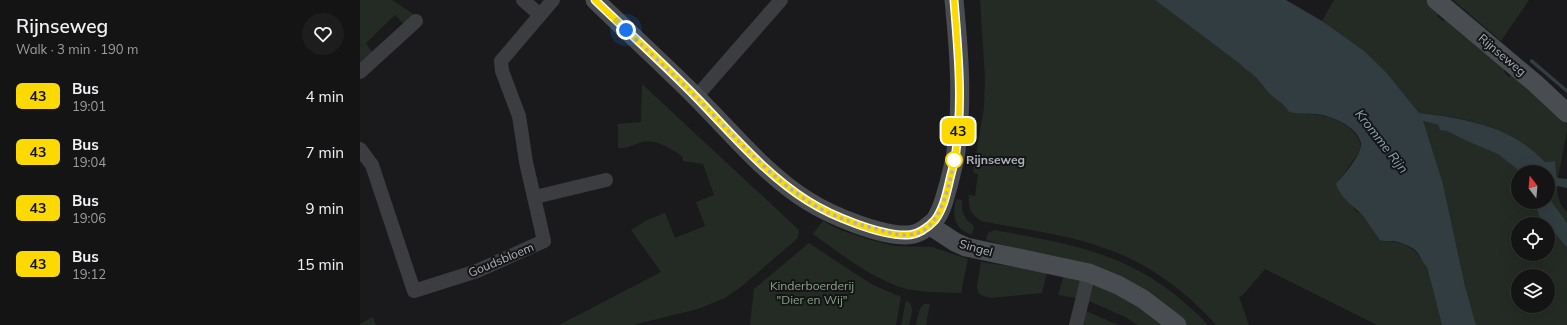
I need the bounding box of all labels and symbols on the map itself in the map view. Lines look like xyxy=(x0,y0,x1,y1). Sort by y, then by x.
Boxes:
your location xyxy=(616,20,636,40)
street label: Rijnseweg xyxy=(1475,30,1529,79)
water label: Kromme Rijn xyxy=(1352,106,1412,176)
line badge: 43 xyxy=(940,118,976,144)
marker: Rijnseweg xyxy=(945,151,963,169)
place label: Rijnseweg xyxy=(966,152,1025,167)
north arrow xyxy=(1511,165,1555,209)
street label: Singel xyxy=(958,236,995,259)
street label: Goudsbloem xyxy=(466,239,536,280)
park label: Kinderboerderij "Dier en Wij" xyxy=(770,278,854,307)

